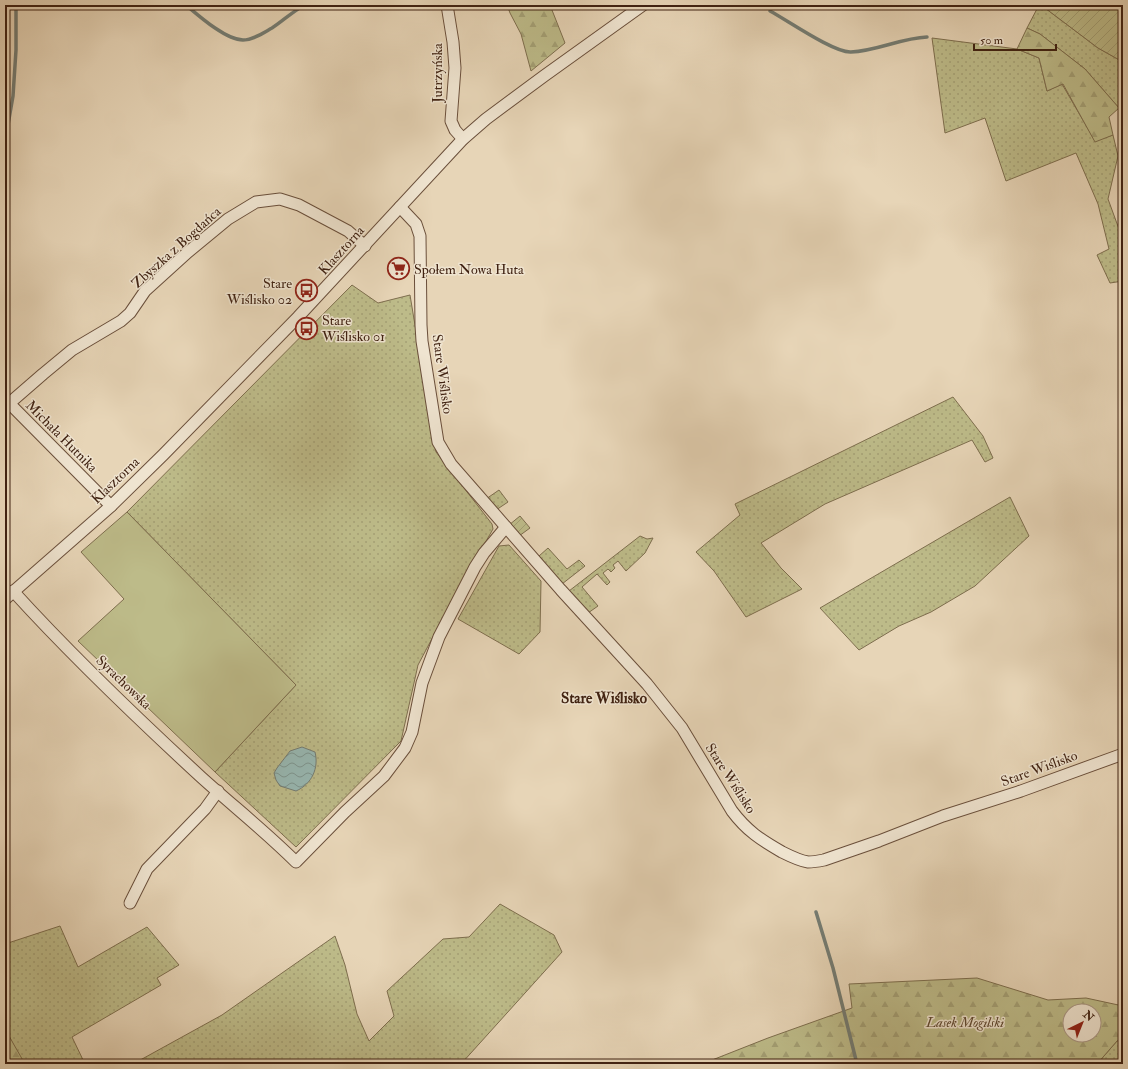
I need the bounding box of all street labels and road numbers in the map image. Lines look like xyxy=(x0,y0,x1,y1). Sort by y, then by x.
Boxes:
street label: Jutrzyńska xyxy=(429,43,447,104)
street label: Zbyszka z Bogdańca xyxy=(128,203,225,293)
street label: Klasztorna xyxy=(315,222,368,278)
street label: Stare Wiślisko xyxy=(429,333,457,415)
street label: Michała Hutnika xyxy=(22,397,101,476)
street label: Klasztorna xyxy=(88,453,143,507)
street label: Syrachowska xyxy=(92,652,155,714)
street label: Stare Wiślisko xyxy=(702,740,760,817)
street label: Stare Wiślisko xyxy=(999,747,1080,790)

